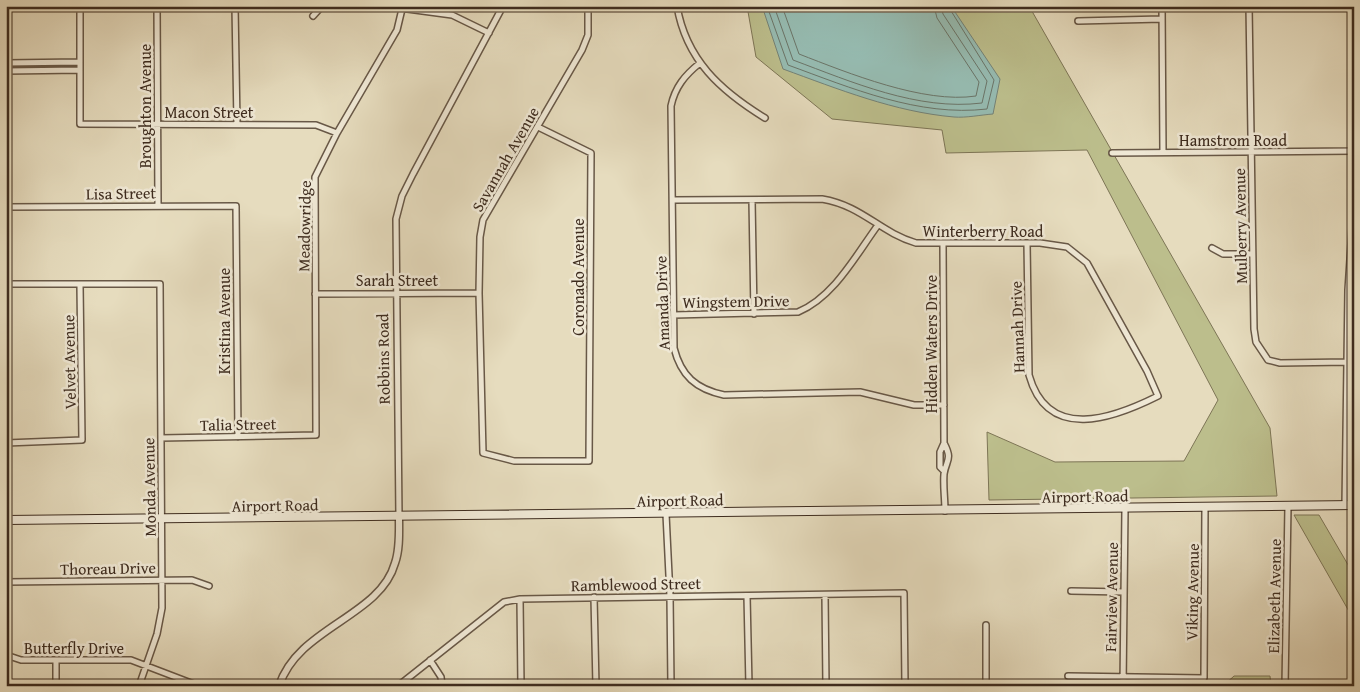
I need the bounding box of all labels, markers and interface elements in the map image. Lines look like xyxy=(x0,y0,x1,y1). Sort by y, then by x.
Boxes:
street label: Broughton Avenue xyxy=(133,44,157,168)
street label: Macon Street xyxy=(165,100,254,124)
street label: Savannah Avenue xyxy=(465,102,545,216)
street label: Hamstrom Road xyxy=(1179,128,1287,152)
street label: Mulberry Avenue xyxy=(1227,168,1253,284)
street label: Lisa Street xyxy=(86,180,157,206)
street label: Meadowridge xyxy=(291,180,317,272)
street label: Coronado Avenue xyxy=(566,218,590,336)
street label: Winterberry Road xyxy=(923,219,1044,243)
street label: Amanda Drive xyxy=(648,255,676,351)
street label: Kristina Avenue xyxy=(212,268,236,374)
street label: Sarah Street xyxy=(356,268,439,292)
street label: Hidden Waters Drive xyxy=(919,275,943,413)
street label: Hannah Drive xyxy=(1003,281,1031,373)
street label: Wingstem Drive xyxy=(682,288,790,314)
street label: Robbins Road xyxy=(370,313,396,405)
street label: Velvet Avenue xyxy=(56,314,82,410)
street label: Talia Street xyxy=(200,411,277,437)
street label: Monda Avenue xyxy=(136,437,162,537)
street label: Airport Road xyxy=(1041,483,1129,509)
street label: Airport Road xyxy=(636,487,724,513)
street label: Airport Road xyxy=(231,492,319,518)
street label: Elizabeth Avenue xyxy=(1261,538,1287,654)
street label: Fairview Avenue xyxy=(1098,542,1124,652)
street label: Viking Avenue xyxy=(1179,543,1205,641)
street label: Thoreau Drive xyxy=(60,555,156,581)
street label: Ramblewood Street xyxy=(571,571,702,597)
street label: Butterfly Drive xyxy=(24,636,124,660)

